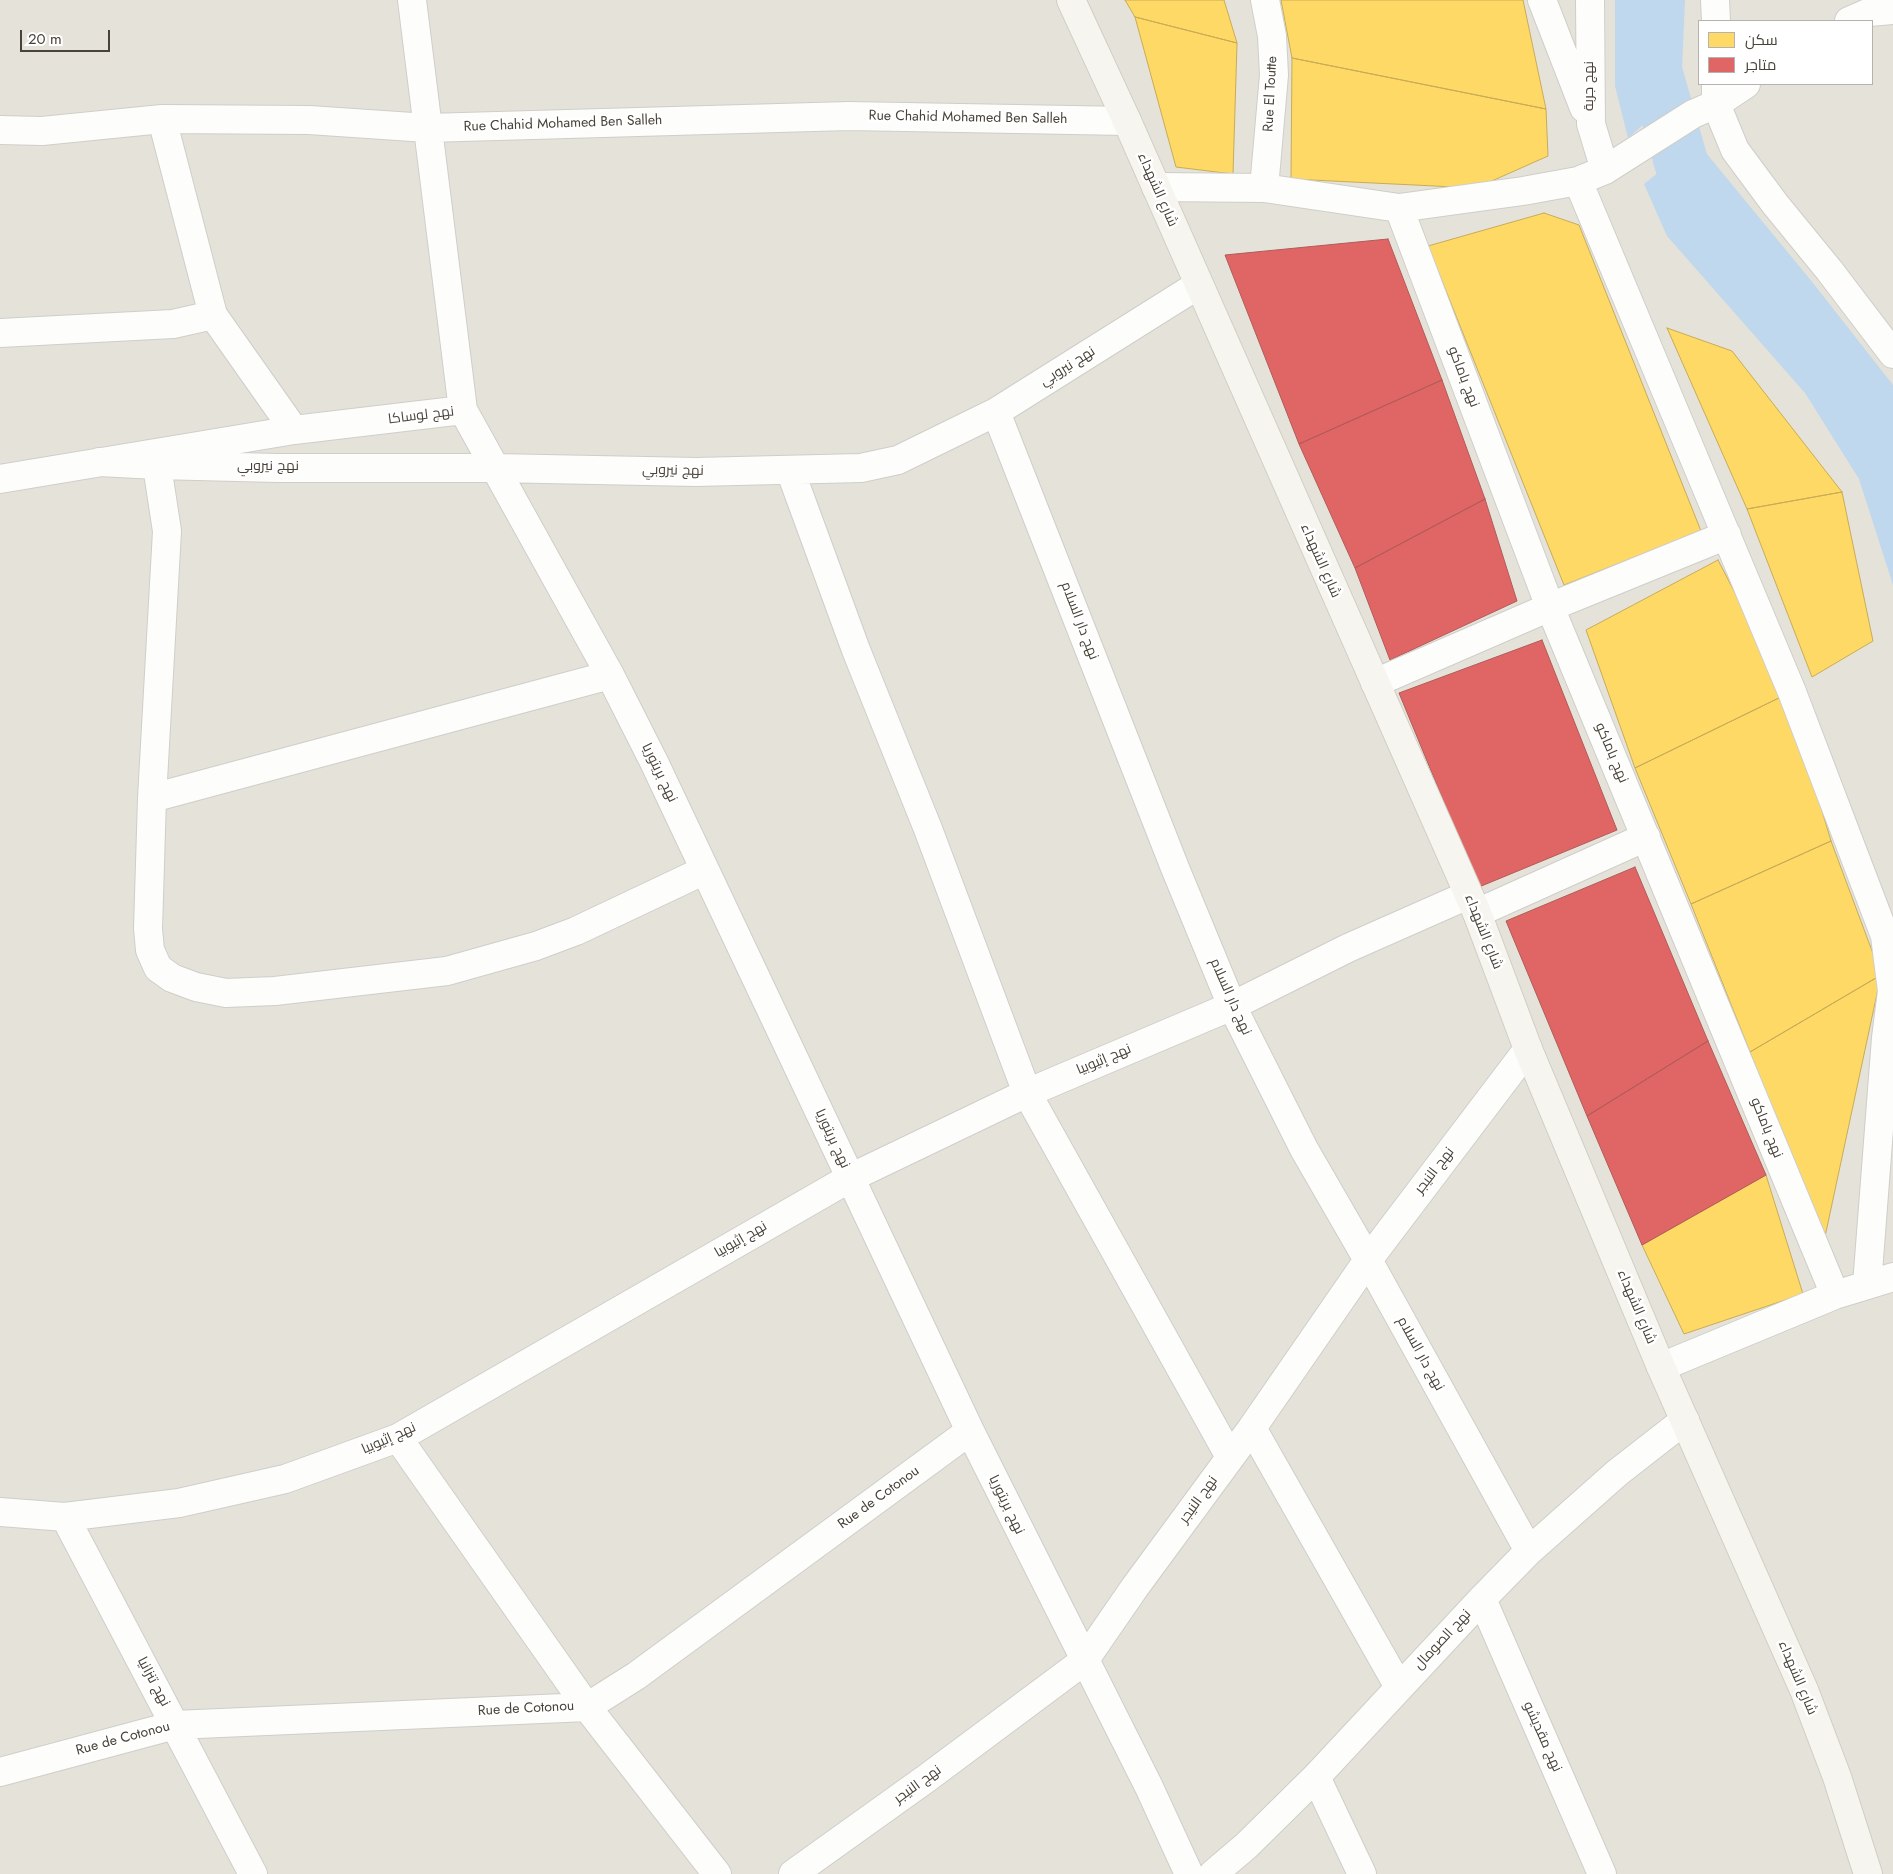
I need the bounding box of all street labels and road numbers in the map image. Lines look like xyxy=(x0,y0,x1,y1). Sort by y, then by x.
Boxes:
street label: Rue El Toutte xyxy=(1261,56,1281,132)
street label: نهج جربة xyxy=(1582,61,1598,111)
street label: Rue Chahid Mohamed Ben Salleh xyxy=(868,108,1068,128)
street label: Rue Chahid Mohamed Ben Salleh xyxy=(463,112,663,136)
street label: شارع الشهداء xyxy=(1133,150,1181,230)
street label: نهج نيروبي xyxy=(1037,344,1099,390)
street label: نهج باماكو xyxy=(1444,344,1482,410)
street label: نهج لوساكا xyxy=(387,404,455,428)
street label: نهج نيروبي xyxy=(237,459,299,475)
street label: نهج نيروبي xyxy=(642,462,704,480)
street label: شارع الشهداء xyxy=(1296,521,1344,601)
street label: نهج دار السلام xyxy=(1056,580,1102,662)
street label: نهج باماكو xyxy=(1591,720,1631,786)
street label: نهج بريتوريا xyxy=(638,741,680,805)
street label: شارع الشهداء xyxy=(1460,892,1506,972)
street label: نهج دار السلام xyxy=(1206,956,1254,1038)
street label: نهج إثيوبيا xyxy=(1074,1041,1134,1079)
street label: نهج باماكو xyxy=(1746,1095,1786,1161)
street label: نهج بريتوريا xyxy=(811,1107,853,1171)
street label: نهج النيجر xyxy=(1412,1144,1458,1198)
street label: نهج إثيوبيا xyxy=(712,1218,770,1262)
street label: شارع الشهداء xyxy=(1613,1267,1659,1347)
street label: نهج دار السلام xyxy=(1393,1314,1447,1394)
street label: نهج إثيوبيا xyxy=(359,1420,419,1458)
street label: Rue de Cotonou xyxy=(835,1463,923,1533)
street label: نهج بريتوريا xyxy=(985,1473,1027,1537)
street label: نهج النيجر xyxy=(1176,1473,1222,1527)
street label: نهج الصومال xyxy=(1411,1606,1475,1674)
street label: شارع الشهداء xyxy=(1774,1638,1820,1718)
street label: نهج تنزانيا xyxy=(133,1654,173,1710)
street label: Rue de Cotonou xyxy=(477,1698,575,1720)
street label: نهج مقديشو xyxy=(1519,1699,1565,1775)
street label: Rue de Cotonou xyxy=(74,1718,172,1760)
street label: نهج النيجر xyxy=(891,1762,945,1808)

